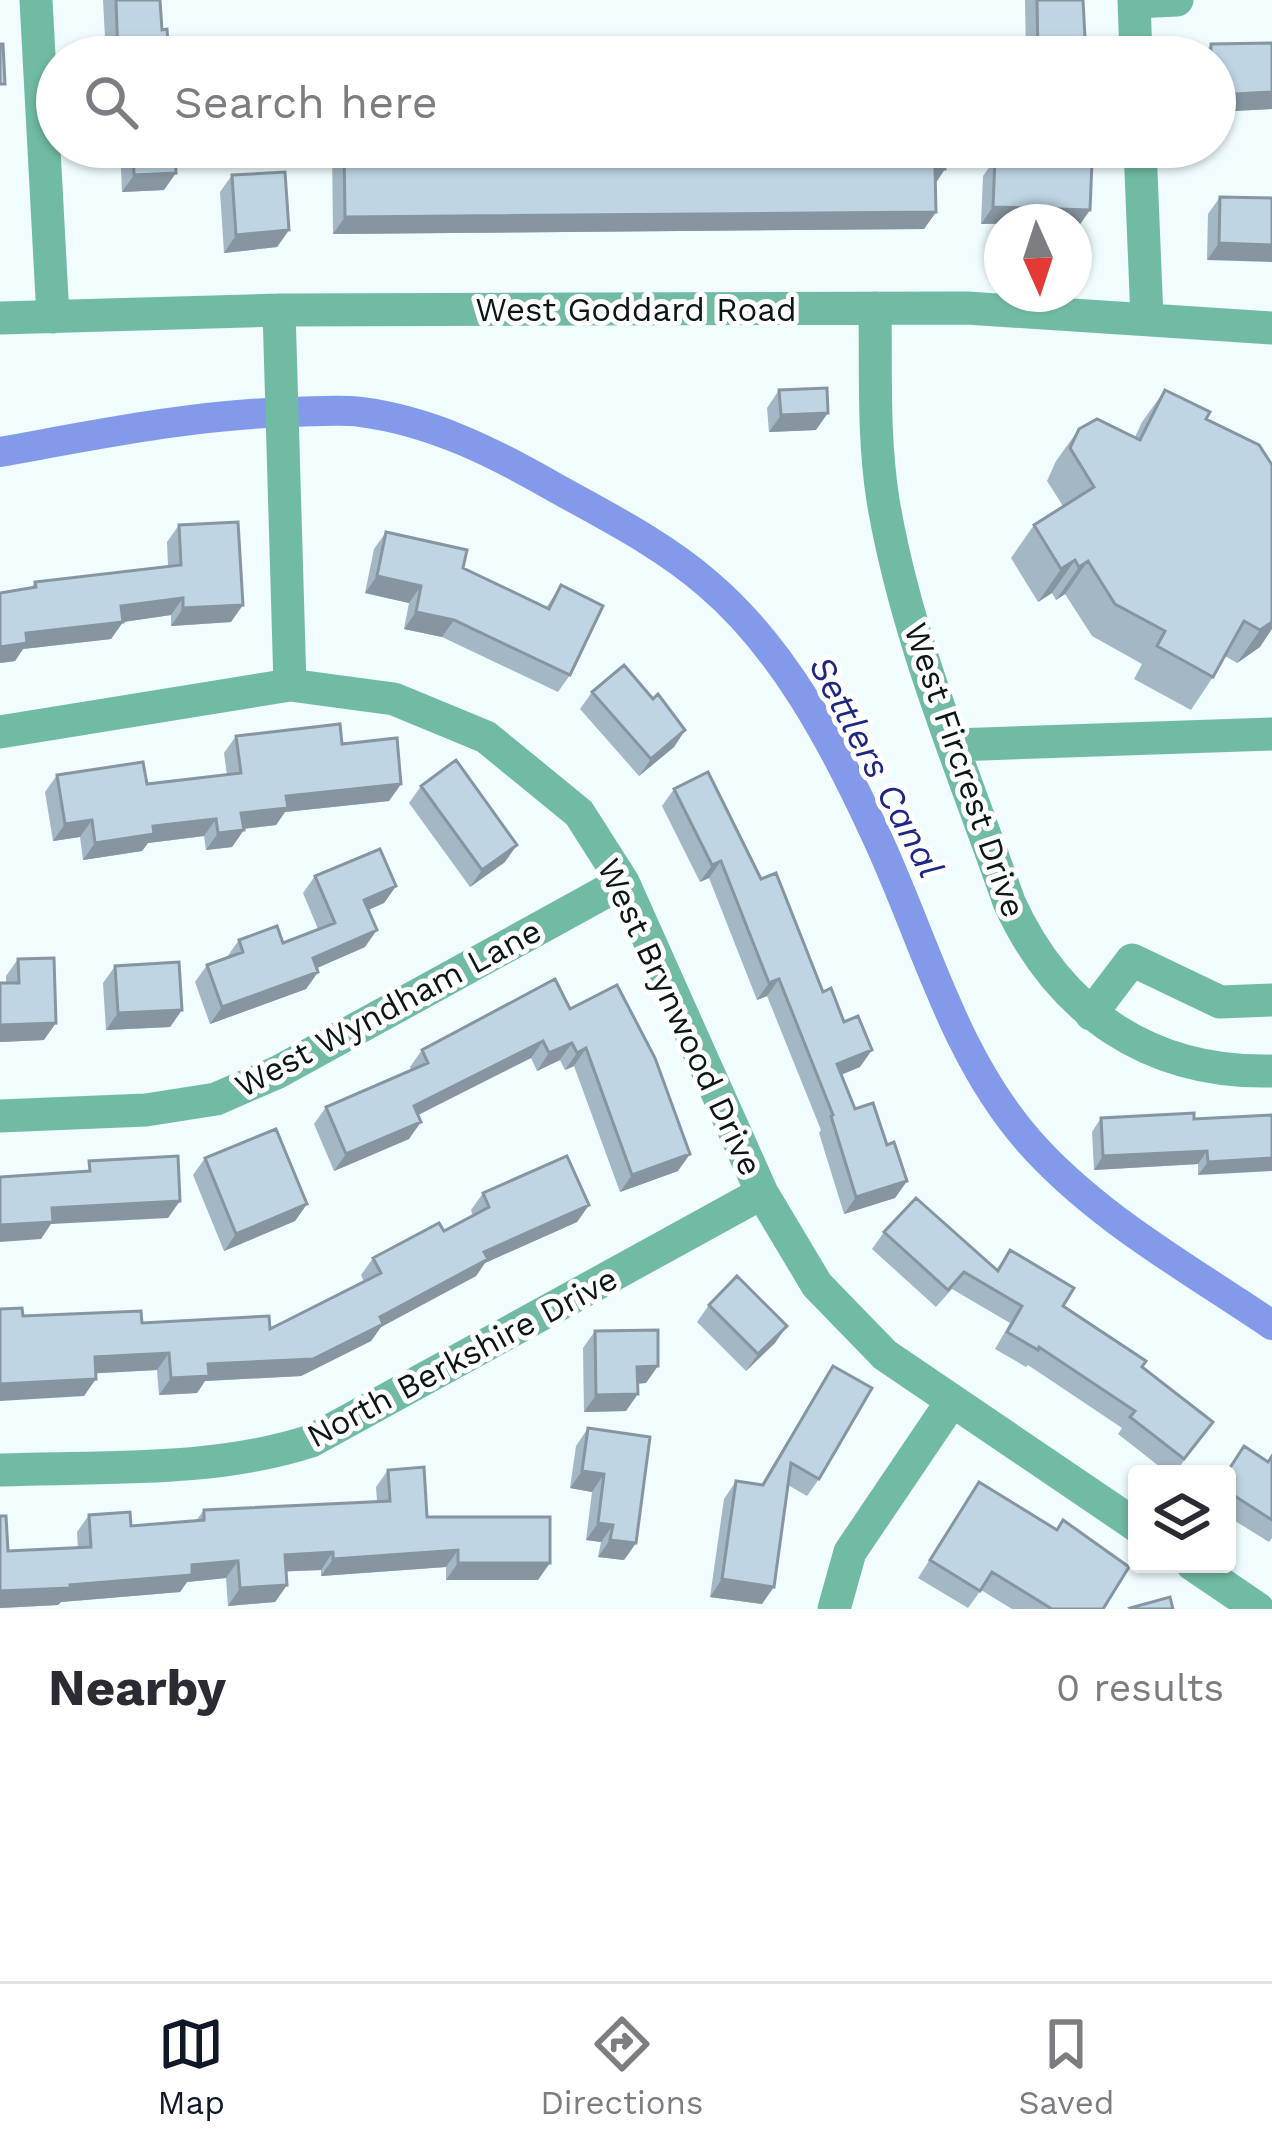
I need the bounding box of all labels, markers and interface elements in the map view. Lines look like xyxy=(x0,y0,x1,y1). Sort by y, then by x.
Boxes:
search box xyxy=(36,36,1236,168)
icon: search xyxy=(78,69,144,135)
text: Search here xyxy=(174,76,438,129)
north arrow xyxy=(984,204,1092,312)
street label: West Goddard Road xyxy=(475,290,797,329)
street label: West Fircrest Drive xyxy=(896,618,1034,922)
water label: Settlers Canal xyxy=(800,649,952,885)
street label: West Brynwood Drive xyxy=(589,852,771,1182)
street label: West Wyndham Lane xyxy=(228,911,548,1105)
street label: North Berkshire Drive xyxy=(300,1259,624,1455)
map controls xyxy=(1128,1465,1236,1573)
button: layers xyxy=(1128,1465,1236,1573)
text: Nearby xyxy=(48,1658,226,1717)
text: 0 results xyxy=(1056,1665,1224,1710)
tab: Map xyxy=(158,2011,225,2122)
tab: Directions xyxy=(540,2011,703,2122)
tab: Saved xyxy=(1019,2011,1114,2122)

